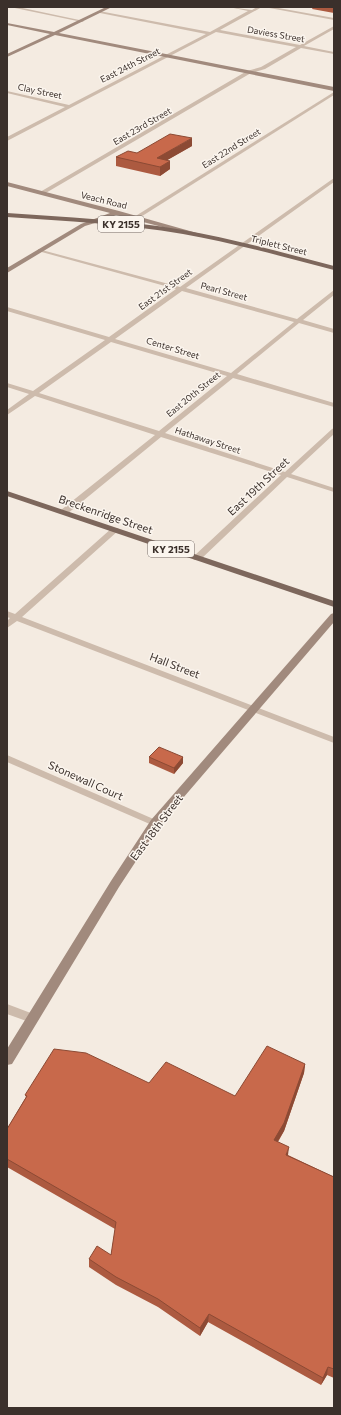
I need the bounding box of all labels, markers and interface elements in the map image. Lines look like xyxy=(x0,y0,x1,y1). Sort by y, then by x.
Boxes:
street label: Daviess Street xyxy=(246,24,306,45)
street label: East 24th Street xyxy=(98,45,162,85)
street label: Clay Street xyxy=(17,81,63,101)
street label: East 23rd Street xyxy=(111,105,173,147)
street label: East 22nd Street xyxy=(200,125,263,170)
street label: Veach Road xyxy=(80,189,128,211)
road number: KY 2155 xyxy=(98,216,144,232)
street label: Triplett Street xyxy=(250,233,309,257)
street label: East 21st Street xyxy=(136,266,194,312)
street label: Pearl Street xyxy=(199,279,249,303)
street label: Center Street xyxy=(145,335,201,361)
street label: East 20th Street xyxy=(164,369,222,419)
street label: Hathaway Street xyxy=(174,424,243,456)
street label: East 19th Street xyxy=(225,454,292,518)
street label: Breckenridge Street xyxy=(57,492,155,536)
road number: KY 2155 xyxy=(148,541,194,557)
street label: Hall Street xyxy=(148,649,202,681)
street label: Stonewall Court xyxy=(47,758,126,803)
street label: East 18th Street xyxy=(127,791,185,863)

